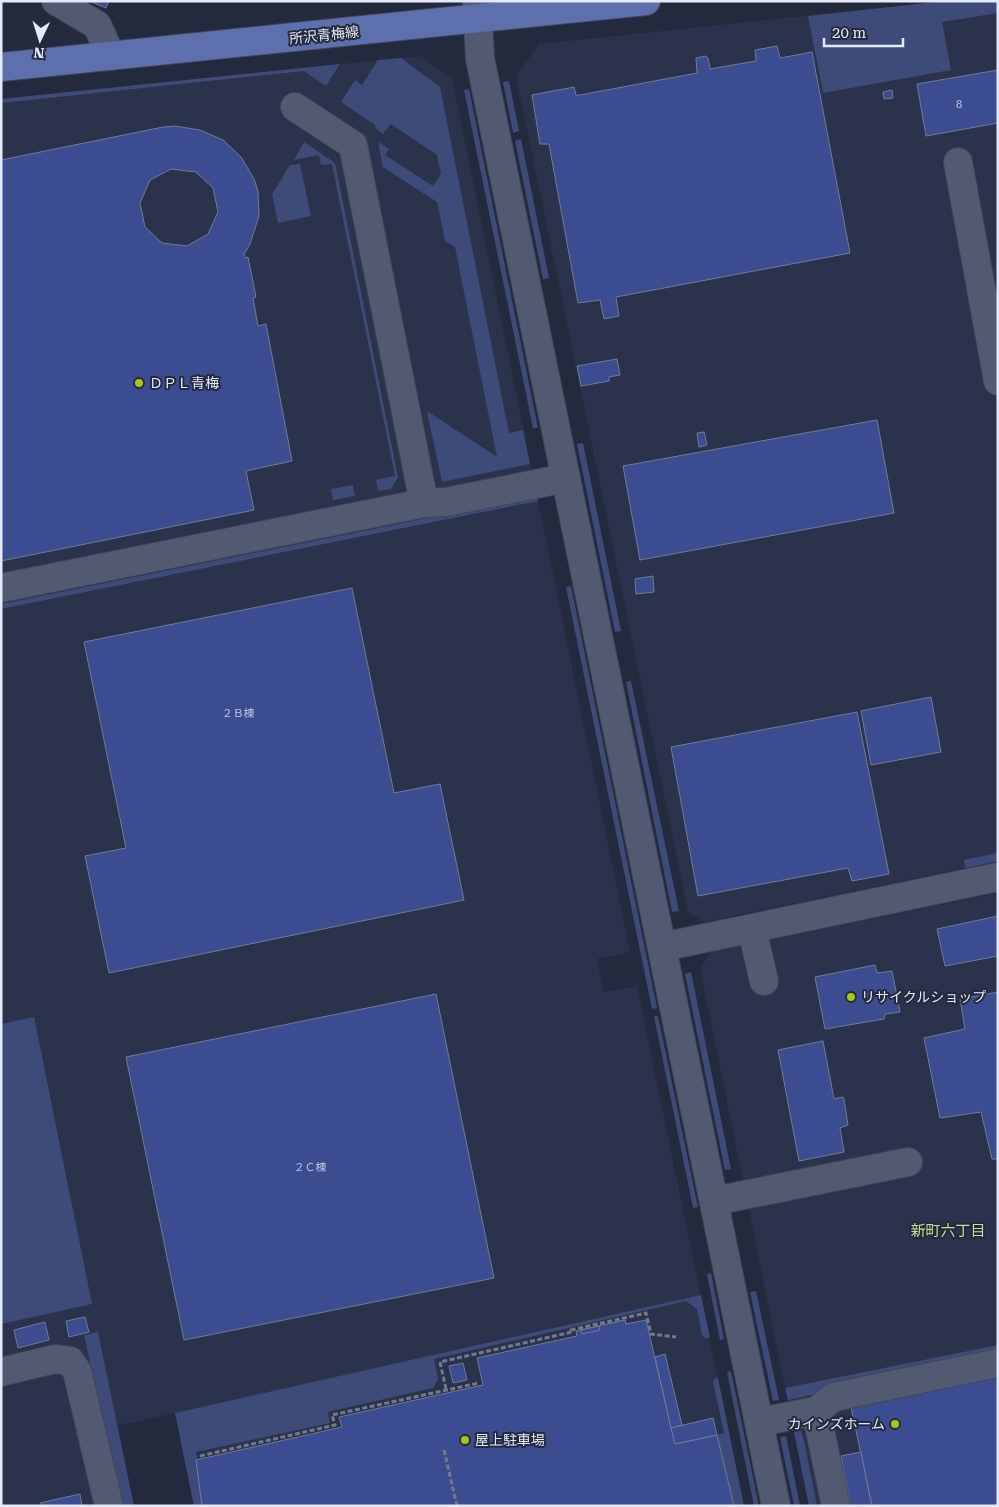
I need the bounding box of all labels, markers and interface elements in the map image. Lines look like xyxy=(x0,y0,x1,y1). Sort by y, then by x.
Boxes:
north arrow xyxy=(15,15,65,65)
scale bar xyxy=(824,15,903,47)
street label: 所沢青梅線 xyxy=(288,23,360,47)
text: 20 m xyxy=(832,24,867,42)
text: N xyxy=(33,45,45,61)
house number: 8 xyxy=(956,98,962,111)
place label: ＤＰＬ青梅 xyxy=(149,375,219,391)
marker: ＤＰＬ青梅 xyxy=(133,377,145,389)
house number: ２Ｂ棟 xyxy=(222,707,255,720)
place label: リサイクルショップ xyxy=(861,989,986,1005)
marker: リサイクルショップ xyxy=(845,991,857,1003)
house number: ２Ｃ棟 xyxy=(294,1161,327,1174)
district label: 新町六丁目 xyxy=(910,1222,986,1240)
place label: カインズホーム xyxy=(788,1416,885,1432)
marker: カインズホーム xyxy=(889,1418,901,1430)
place label: 屋上駐車場 xyxy=(475,1432,545,1448)
marker: 屋上駐車場 xyxy=(459,1434,471,1446)

